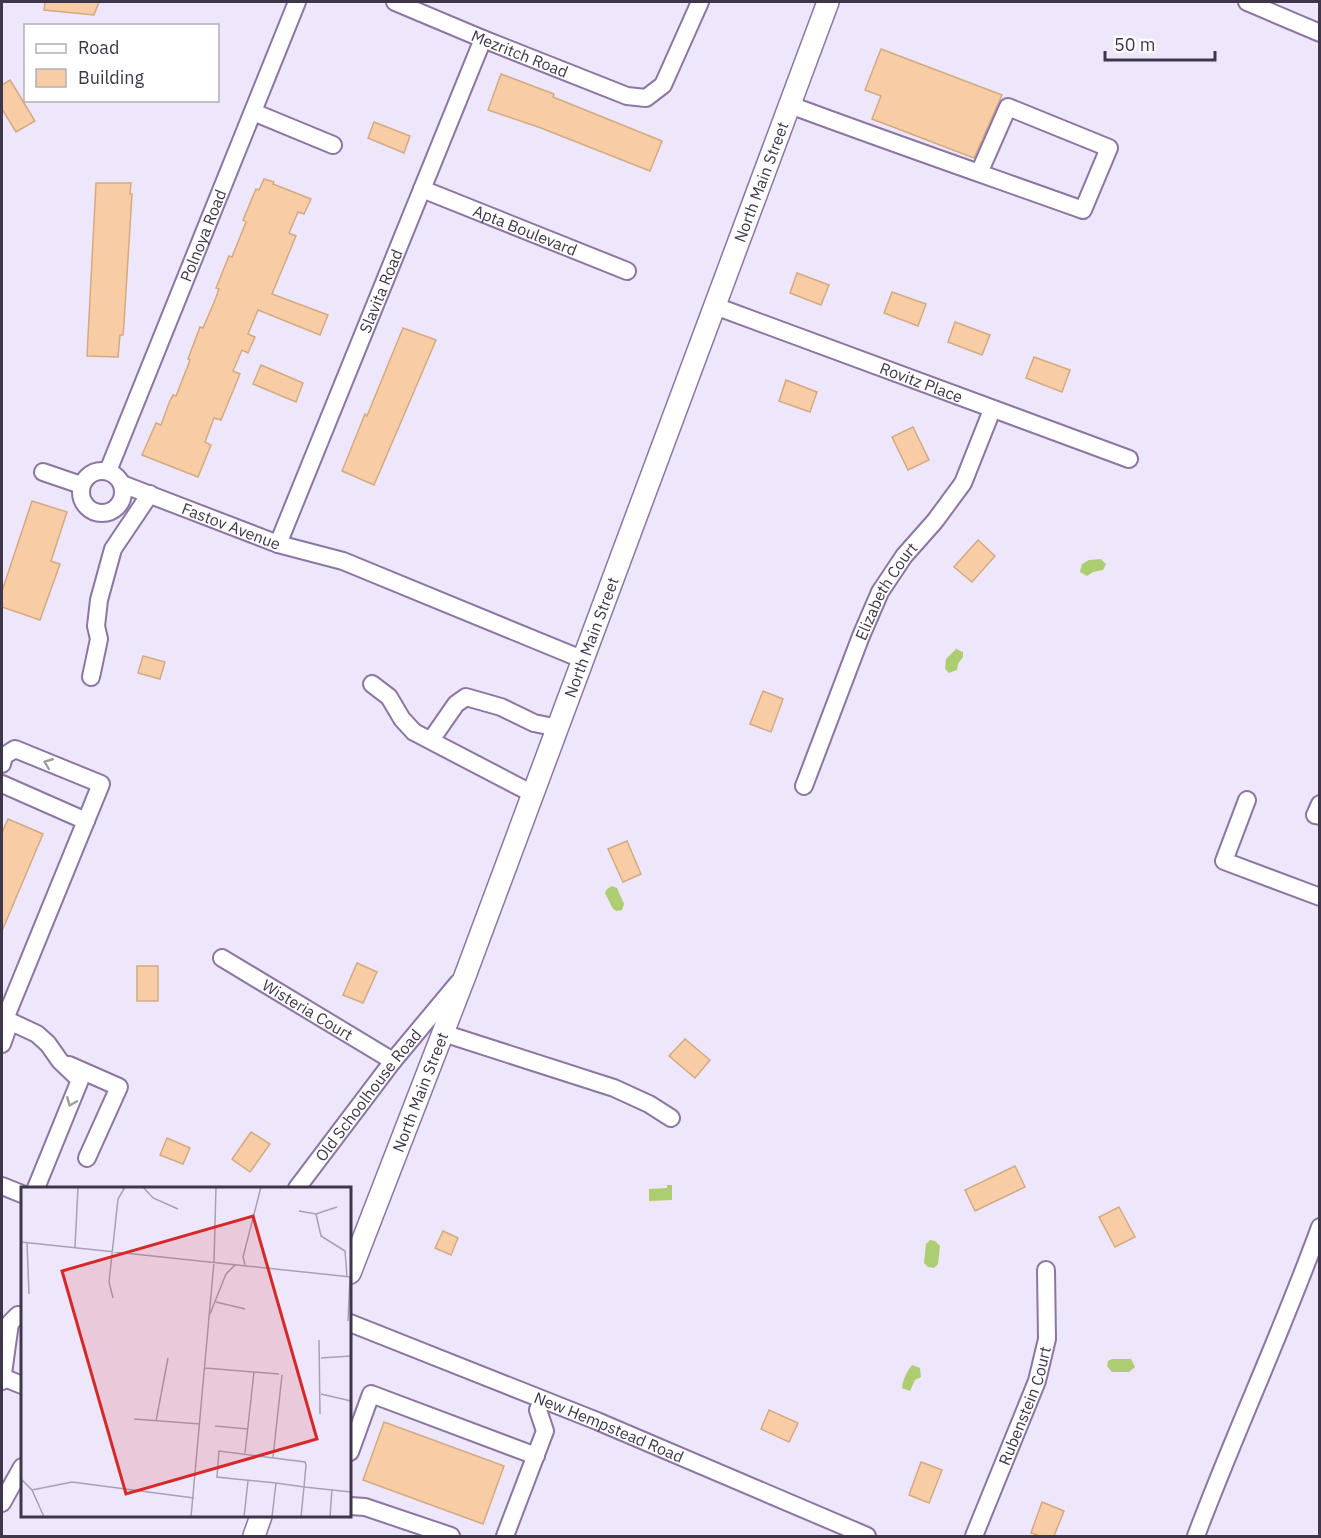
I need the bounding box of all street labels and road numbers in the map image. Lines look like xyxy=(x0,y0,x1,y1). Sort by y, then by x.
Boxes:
street label: Mezritch Road xyxy=(468,25,571,82)
street label: North Main Street xyxy=(729,119,793,245)
street label: Polnoya Road xyxy=(175,186,230,284)
street label: Apta Boulevard xyxy=(470,200,580,260)
street label: Slavita Road xyxy=(355,246,407,336)
street label: Rovitz Place xyxy=(877,358,966,407)
street label: Fastov Avenue xyxy=(179,498,284,554)
street label: Elizabeth Court xyxy=(850,538,922,643)
street label: North Main Street xyxy=(560,574,623,700)
street label: Wisteria Court xyxy=(259,975,357,1045)
street label: Old Schoolhouse Road xyxy=(311,1025,425,1165)
street label: North Main Street xyxy=(388,1029,452,1155)
street label: Rubenstein Court xyxy=(994,1344,1055,1468)
street label: New Hempstead Road xyxy=(531,1387,687,1467)

